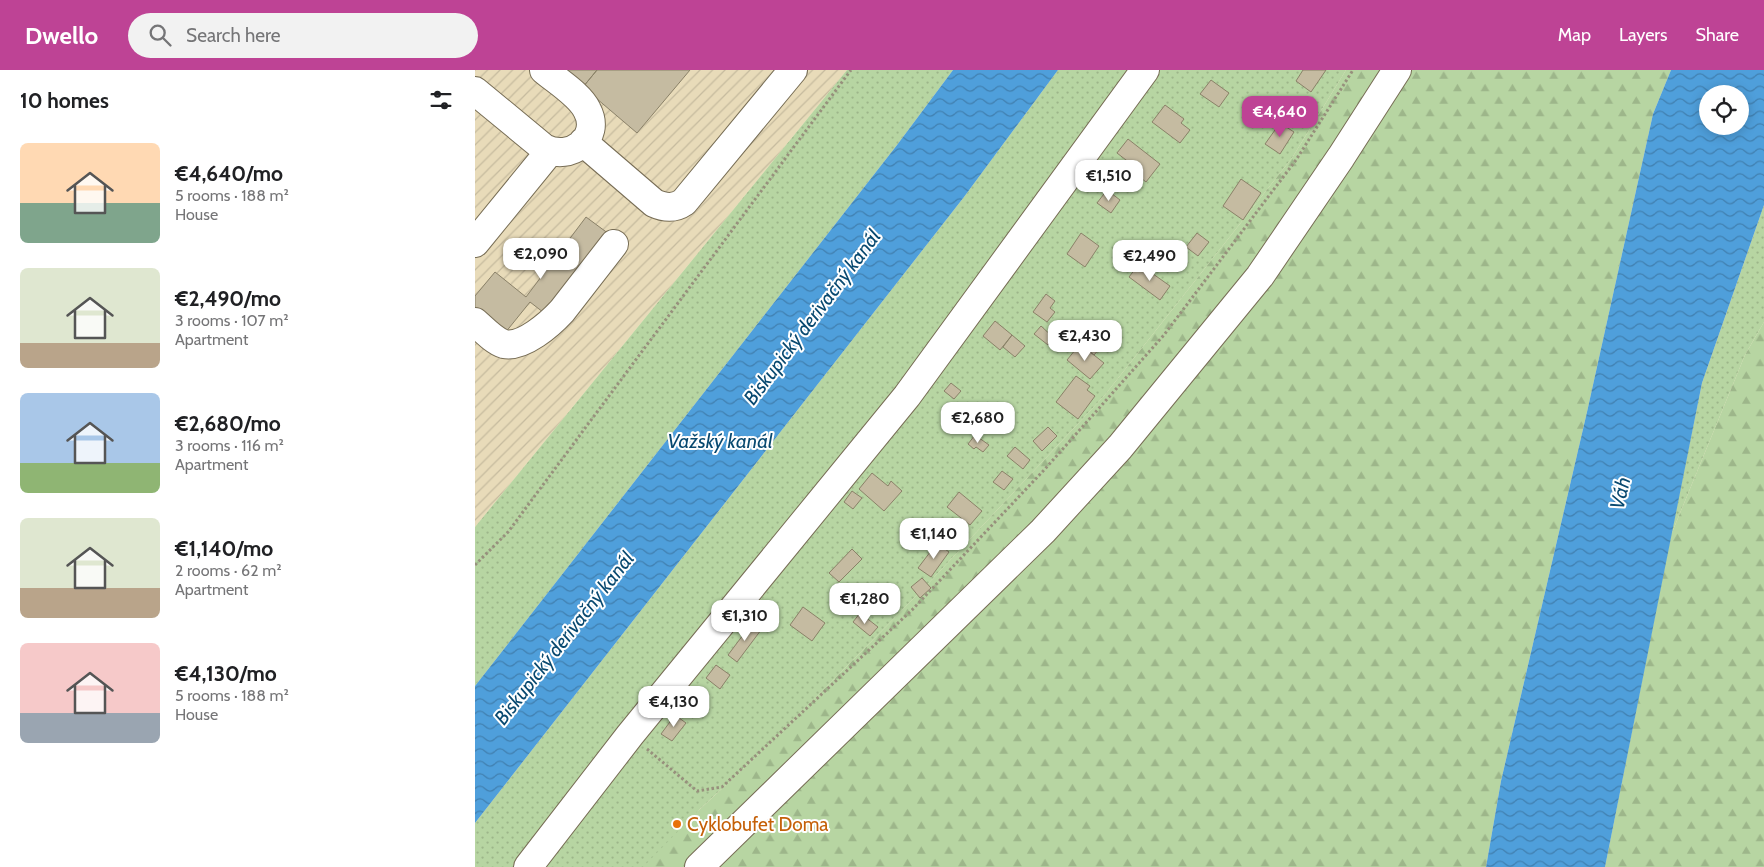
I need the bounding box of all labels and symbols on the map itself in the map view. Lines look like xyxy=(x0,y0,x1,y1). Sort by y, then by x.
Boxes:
pin: €4,640 xyxy=(1239,96,1321,138)
pin: €1,510 xyxy=(1068,160,1150,202)
water label: Biskupický derivačný kanál xyxy=(738,225,886,409)
pin: €2,090 xyxy=(500,238,582,280)
pin: €2,490 xyxy=(1109,240,1191,282)
pin: €2,430 xyxy=(1044,320,1126,362)
pin: €2,680 xyxy=(937,402,1019,444)
water label: Važský kanál xyxy=(667,429,773,453)
water label: Váh xyxy=(1605,475,1635,511)
pin: €1,140 xyxy=(893,518,975,560)
water label: Biskupický derivačný kanál xyxy=(489,547,639,729)
pin: €1,280 xyxy=(824,582,906,625)
pin: €1,310 xyxy=(704,600,786,642)
pin: €4,130 xyxy=(633,686,715,728)
place label: Cyklobufet Doma xyxy=(687,813,828,836)
marker: Cyklobufet Doma xyxy=(671,818,683,830)

